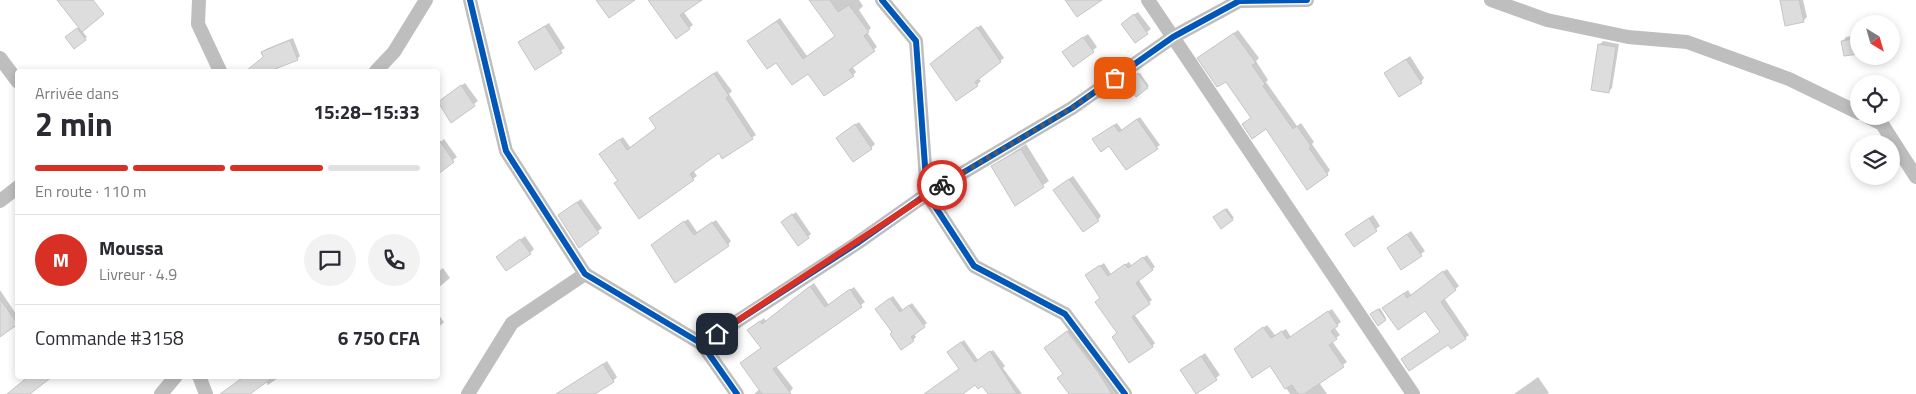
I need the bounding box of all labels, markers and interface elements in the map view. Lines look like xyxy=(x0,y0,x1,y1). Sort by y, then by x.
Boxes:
north arrow xyxy=(1850,15,1900,65)
map controls xyxy=(1850,15,1900,185)
pin xyxy=(1094,57,1136,99)
icon: bag xyxy=(1101,64,1129,92)
button: locate xyxy=(1850,75,1900,125)
text: Arrivée dans xyxy=(35,81,119,105)
text: 15:28–15:33 xyxy=(313,97,420,126)
text: 2 min xyxy=(35,100,113,148)
button: layers xyxy=(1850,135,1900,185)
courier xyxy=(917,160,967,210)
icon: bike xyxy=(928,171,956,199)
text: En route · 110 m xyxy=(35,179,146,203)
text: Moussa xyxy=(99,233,163,262)
button: chat xyxy=(304,234,356,286)
button: phone xyxy=(368,234,420,286)
text: M xyxy=(53,245,69,274)
text: Livreur · 4.9 xyxy=(99,262,177,286)
pin xyxy=(696,313,738,355)
icon: home xyxy=(703,320,731,348)
text: Commande #3158 xyxy=(35,323,184,352)
text: 6 750 CFA xyxy=(338,323,420,352)

